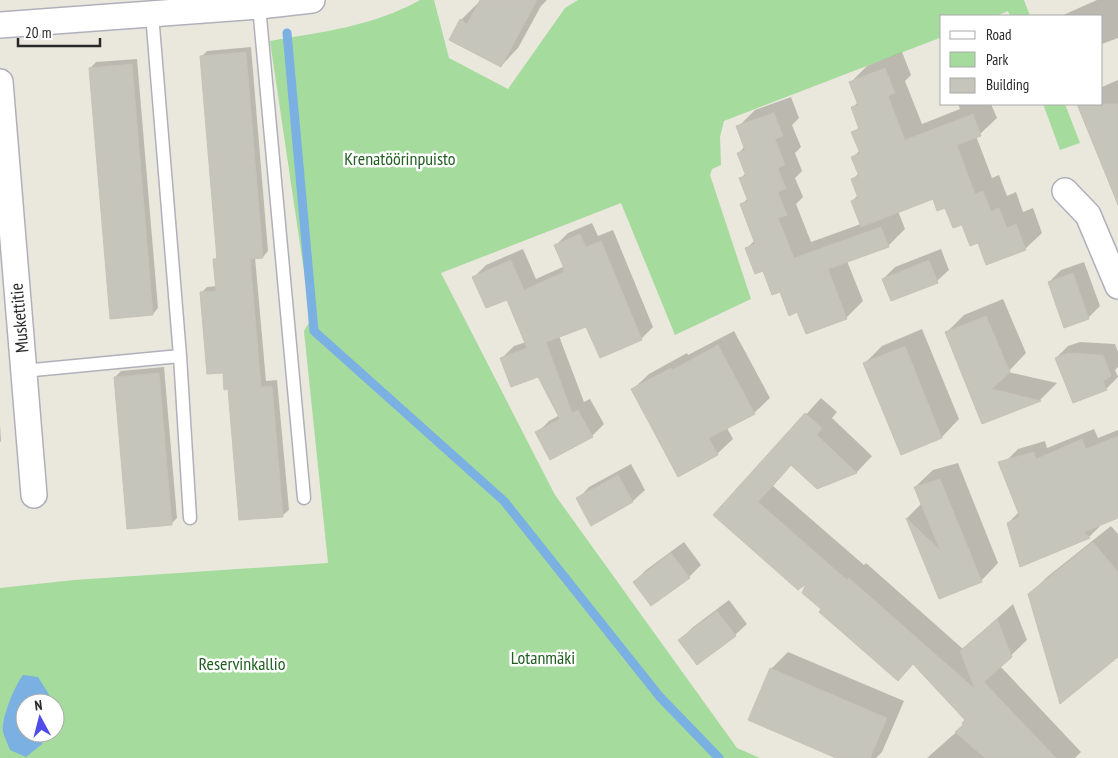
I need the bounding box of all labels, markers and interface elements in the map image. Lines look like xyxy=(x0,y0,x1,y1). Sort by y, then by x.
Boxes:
scale bar xyxy=(18,15,100,47)
legend xyxy=(940,15,1103,105)
text: 20 m xyxy=(25,23,51,42)
text: Road xyxy=(986,25,1012,44)
text: Park xyxy=(986,50,1008,69)
text: Building xyxy=(986,75,1029,94)
park label: Krenatöörinpuisto xyxy=(344,147,456,170)
street label: Muskettitie xyxy=(5,282,33,354)
park label: Lotanmäki xyxy=(511,646,575,669)
park label: Reservinkallio xyxy=(199,652,286,675)
north arrow xyxy=(15,693,65,743)
text: N xyxy=(34,696,43,714)

